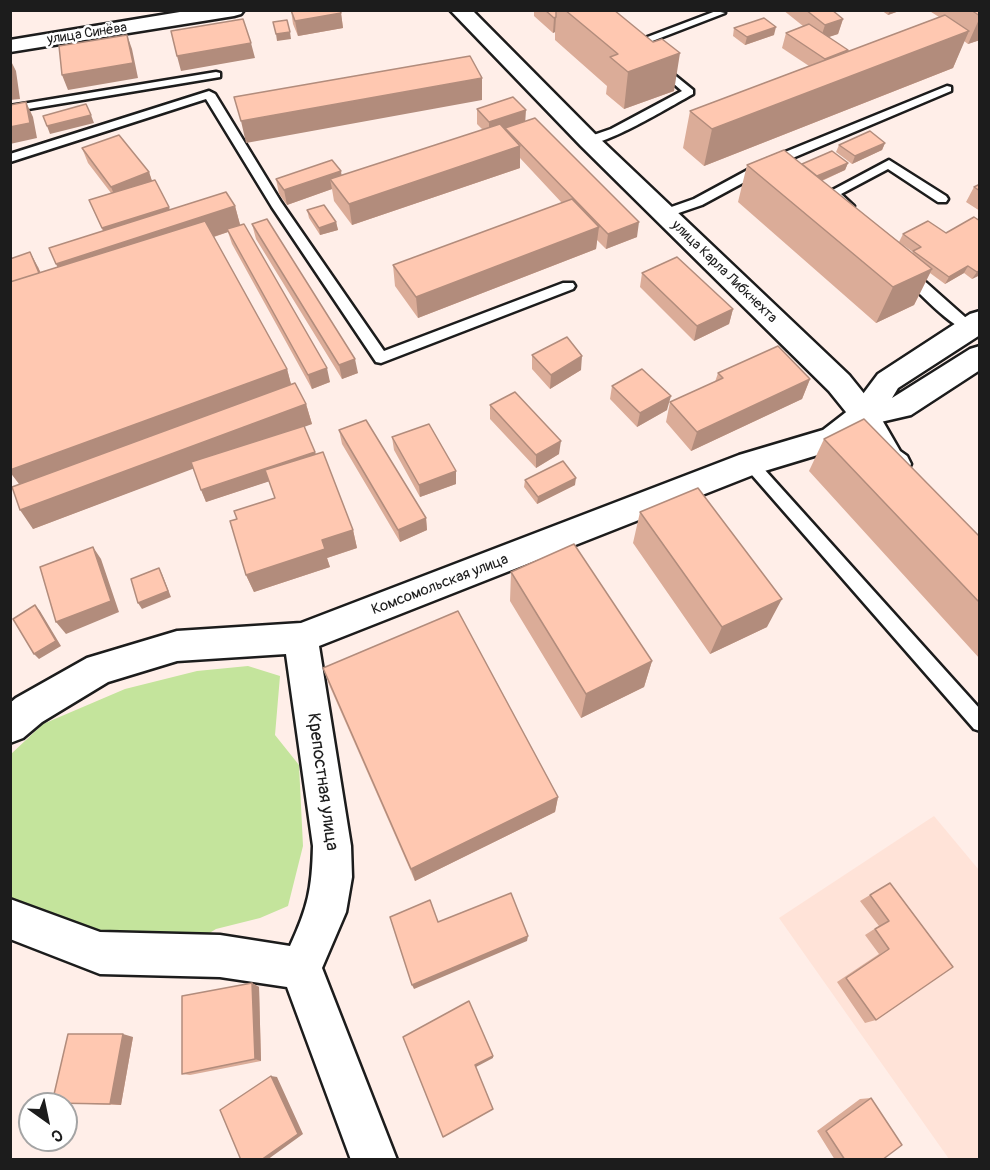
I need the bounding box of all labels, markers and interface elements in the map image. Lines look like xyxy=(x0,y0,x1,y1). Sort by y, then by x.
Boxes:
street label: улица Синёва xyxy=(46,19,128,49)
street label: улица Карла Либкнехта xyxy=(668,217,780,327)
street label: Комсомольская улица xyxy=(369,551,511,619)
street label: Крепостная улица xyxy=(302,712,342,852)
north arrow xyxy=(18,1092,78,1152)
text: С xyxy=(47,1124,66,1146)

